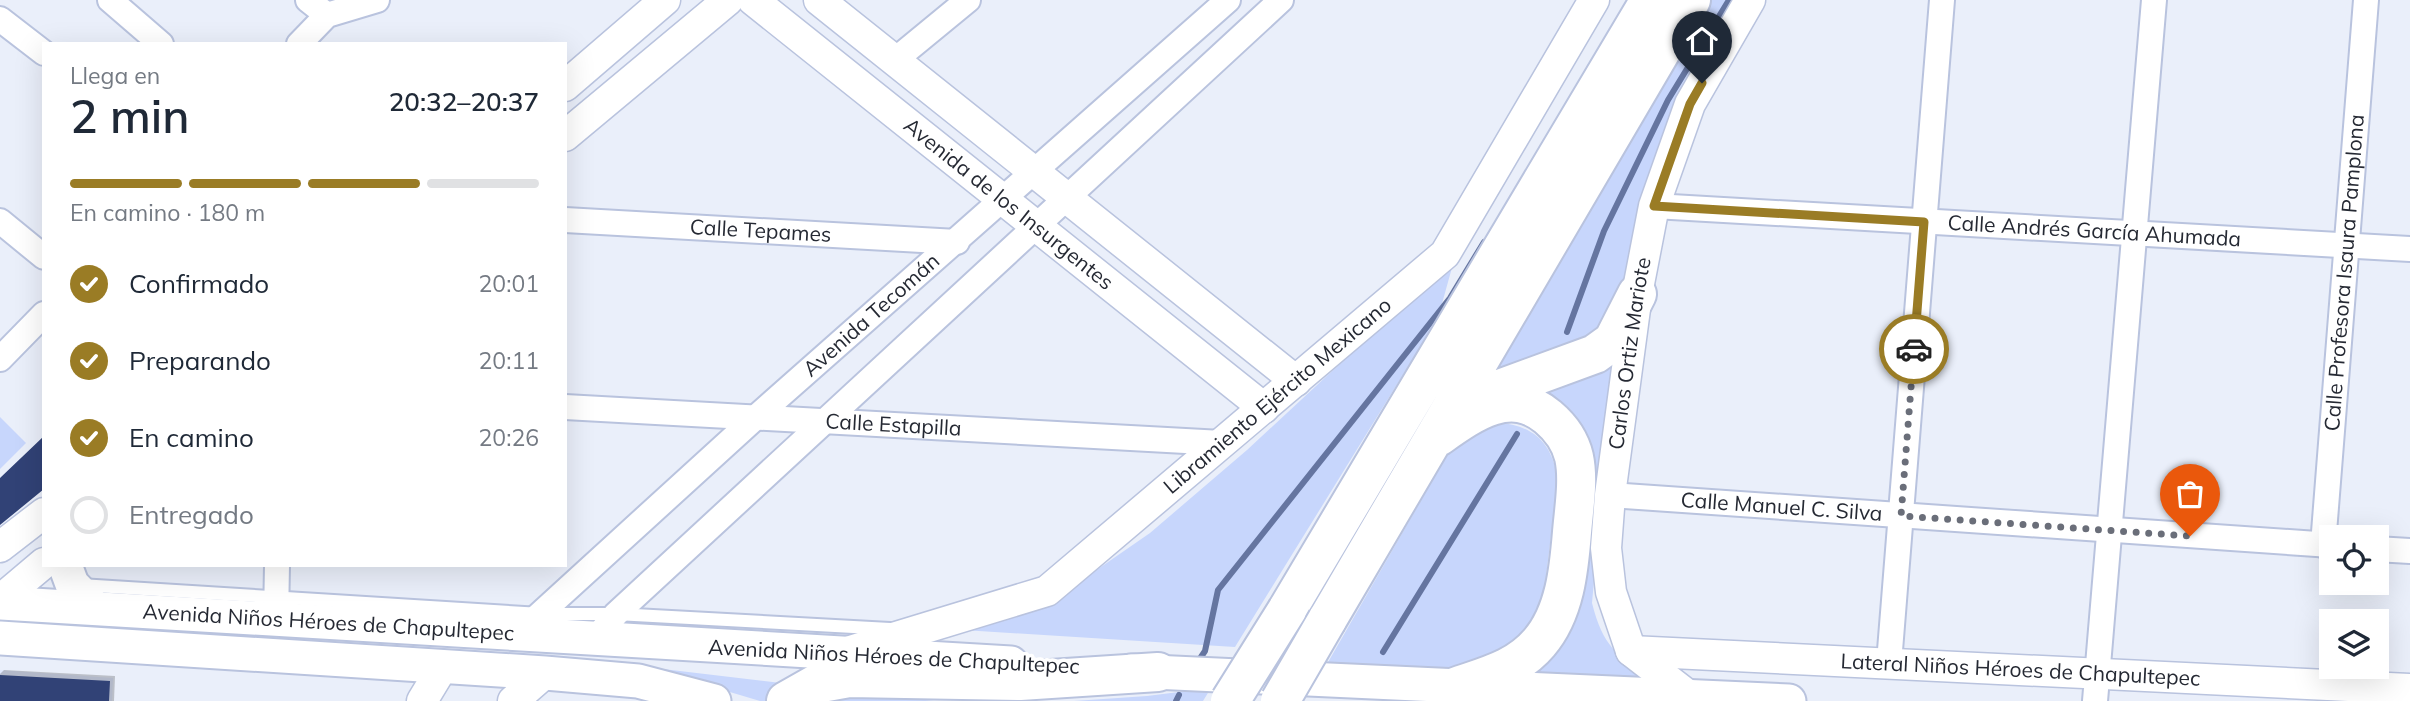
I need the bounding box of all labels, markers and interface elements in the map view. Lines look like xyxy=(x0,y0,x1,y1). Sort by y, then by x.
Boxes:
pin xyxy=(1672,11,1732,83)
icon: home xyxy=(1683,22,1721,60)
text: Llega en xyxy=(70,61,160,90)
text: 20:32–20:37 xyxy=(389,85,539,118)
text: 2 min xyxy=(70,87,189,145)
street label: Avenida de los Insurgentes xyxy=(899,112,1119,295)
street label: Calle Profesora Isaura Pamplona xyxy=(2318,113,2369,432)
text: En camino · 180 m xyxy=(70,198,265,227)
street label: Calle Andrés García Ahumada xyxy=(1947,209,2242,251)
street label: Calle Tepames xyxy=(689,213,832,247)
street label: Avenida Tecomán xyxy=(797,247,944,381)
street label: Carlos Ortiz Mariote xyxy=(1602,255,1656,451)
icon: check xyxy=(70,265,108,303)
text: Confirmado xyxy=(129,267,269,300)
text: 20:01 xyxy=(479,269,539,298)
street label: Libramiento Ejército Mexicano xyxy=(1158,291,1396,499)
courier xyxy=(1879,314,1949,384)
icon: car xyxy=(1895,330,1933,368)
icon: check xyxy=(70,342,108,380)
text: Preparando xyxy=(129,344,271,377)
text: 20:11 xyxy=(479,346,539,375)
street label: Calle Estapilla xyxy=(825,407,962,441)
icon: check xyxy=(70,419,108,457)
text: En camino xyxy=(129,421,254,454)
text: 20:26 xyxy=(479,423,539,452)
pin xyxy=(2160,464,2220,536)
icon: bag xyxy=(2171,475,2209,513)
street label: Calle Manuel C. Silva xyxy=(1680,486,1883,526)
text: Entregado xyxy=(129,498,254,531)
map controls xyxy=(2319,525,2389,679)
button: locate xyxy=(2319,525,2389,595)
street label: Avenida Niños Héroes de Chapultepec xyxy=(142,597,515,645)
button: layers xyxy=(2319,609,2389,679)
street label: Avenida Niños Héroes de Chapultepec xyxy=(708,633,1081,679)
street label: Lateral Niños Héroes de Chapultepec xyxy=(1840,647,2201,691)

